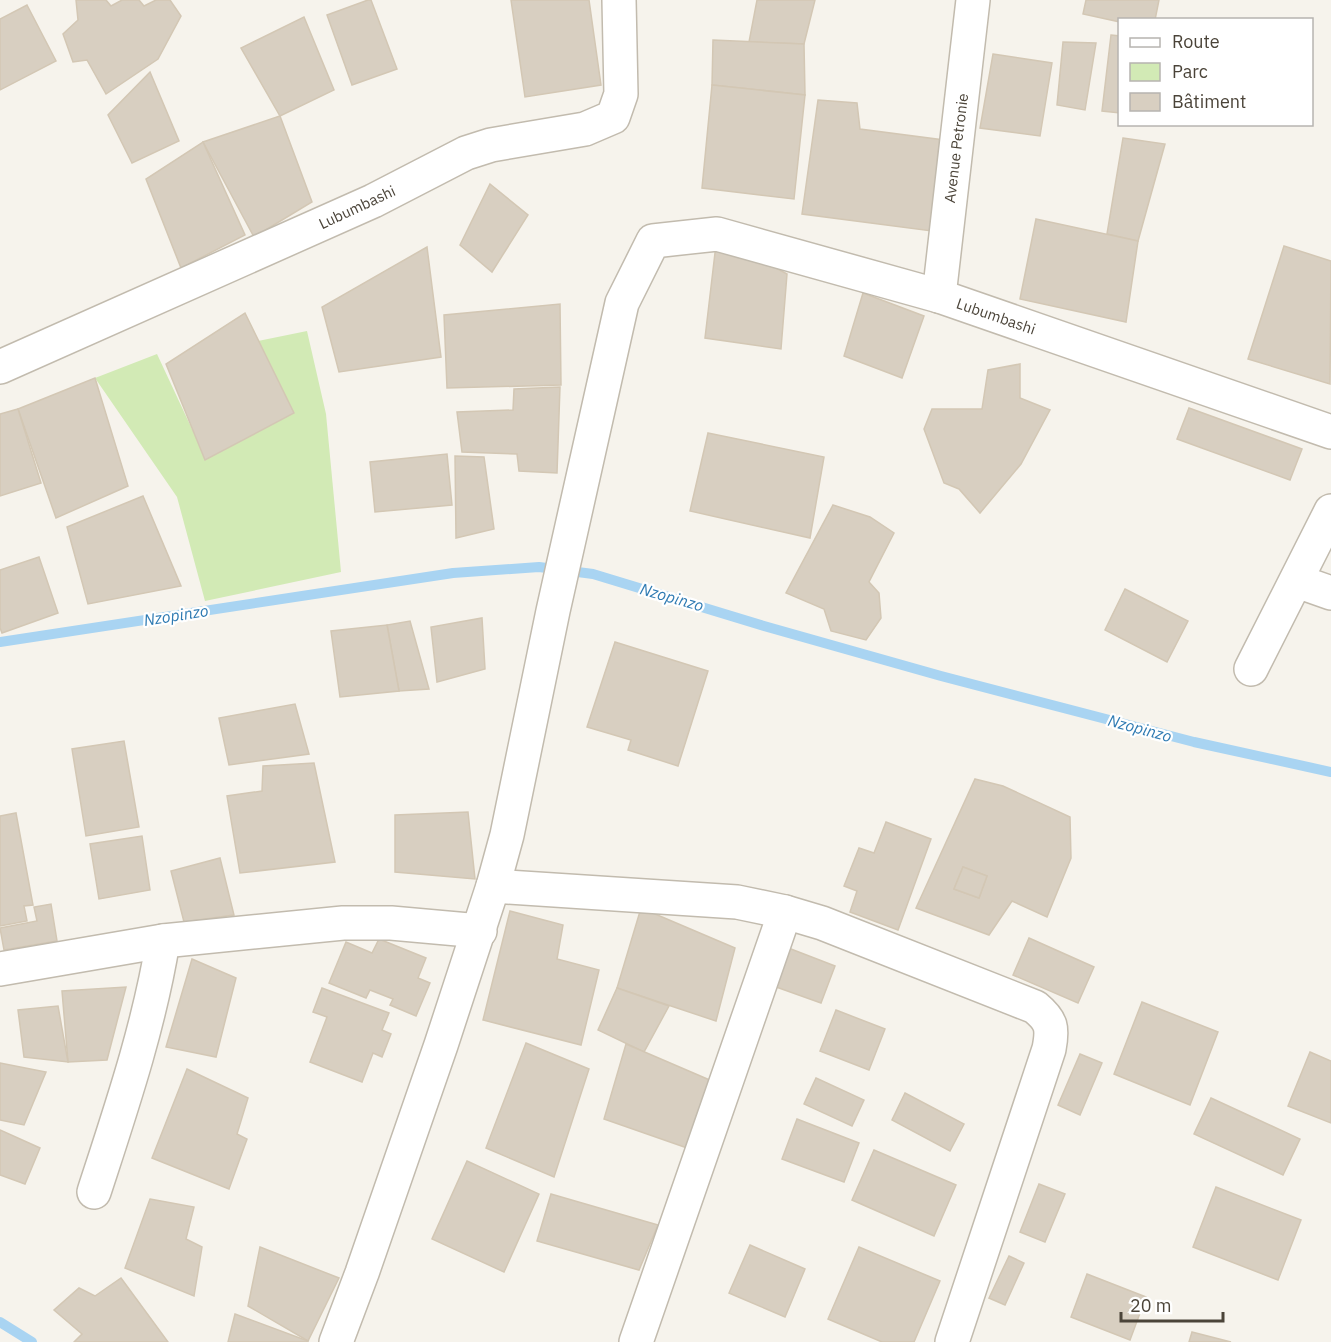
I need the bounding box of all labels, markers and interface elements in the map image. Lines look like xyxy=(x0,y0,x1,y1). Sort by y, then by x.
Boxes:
legend xyxy=(1118,18,1313,126)
text: Route xyxy=(1172,30,1220,53)
text: Parc xyxy=(1172,60,1208,83)
text: Bâtiment xyxy=(1172,90,1246,113)
street label: Avenue Petronie xyxy=(940,92,972,204)
street label: Lubumbashi xyxy=(316,181,398,233)
street label: Lubumbashi xyxy=(954,294,1038,338)
water label: Nzopinzo xyxy=(638,578,706,616)
water label: Nzopinzo xyxy=(142,600,210,630)
water label: Nzopinzo xyxy=(1106,710,1174,746)
scale bar xyxy=(1121,1285,1223,1323)
text: 20 m xyxy=(1130,1294,1172,1317)

